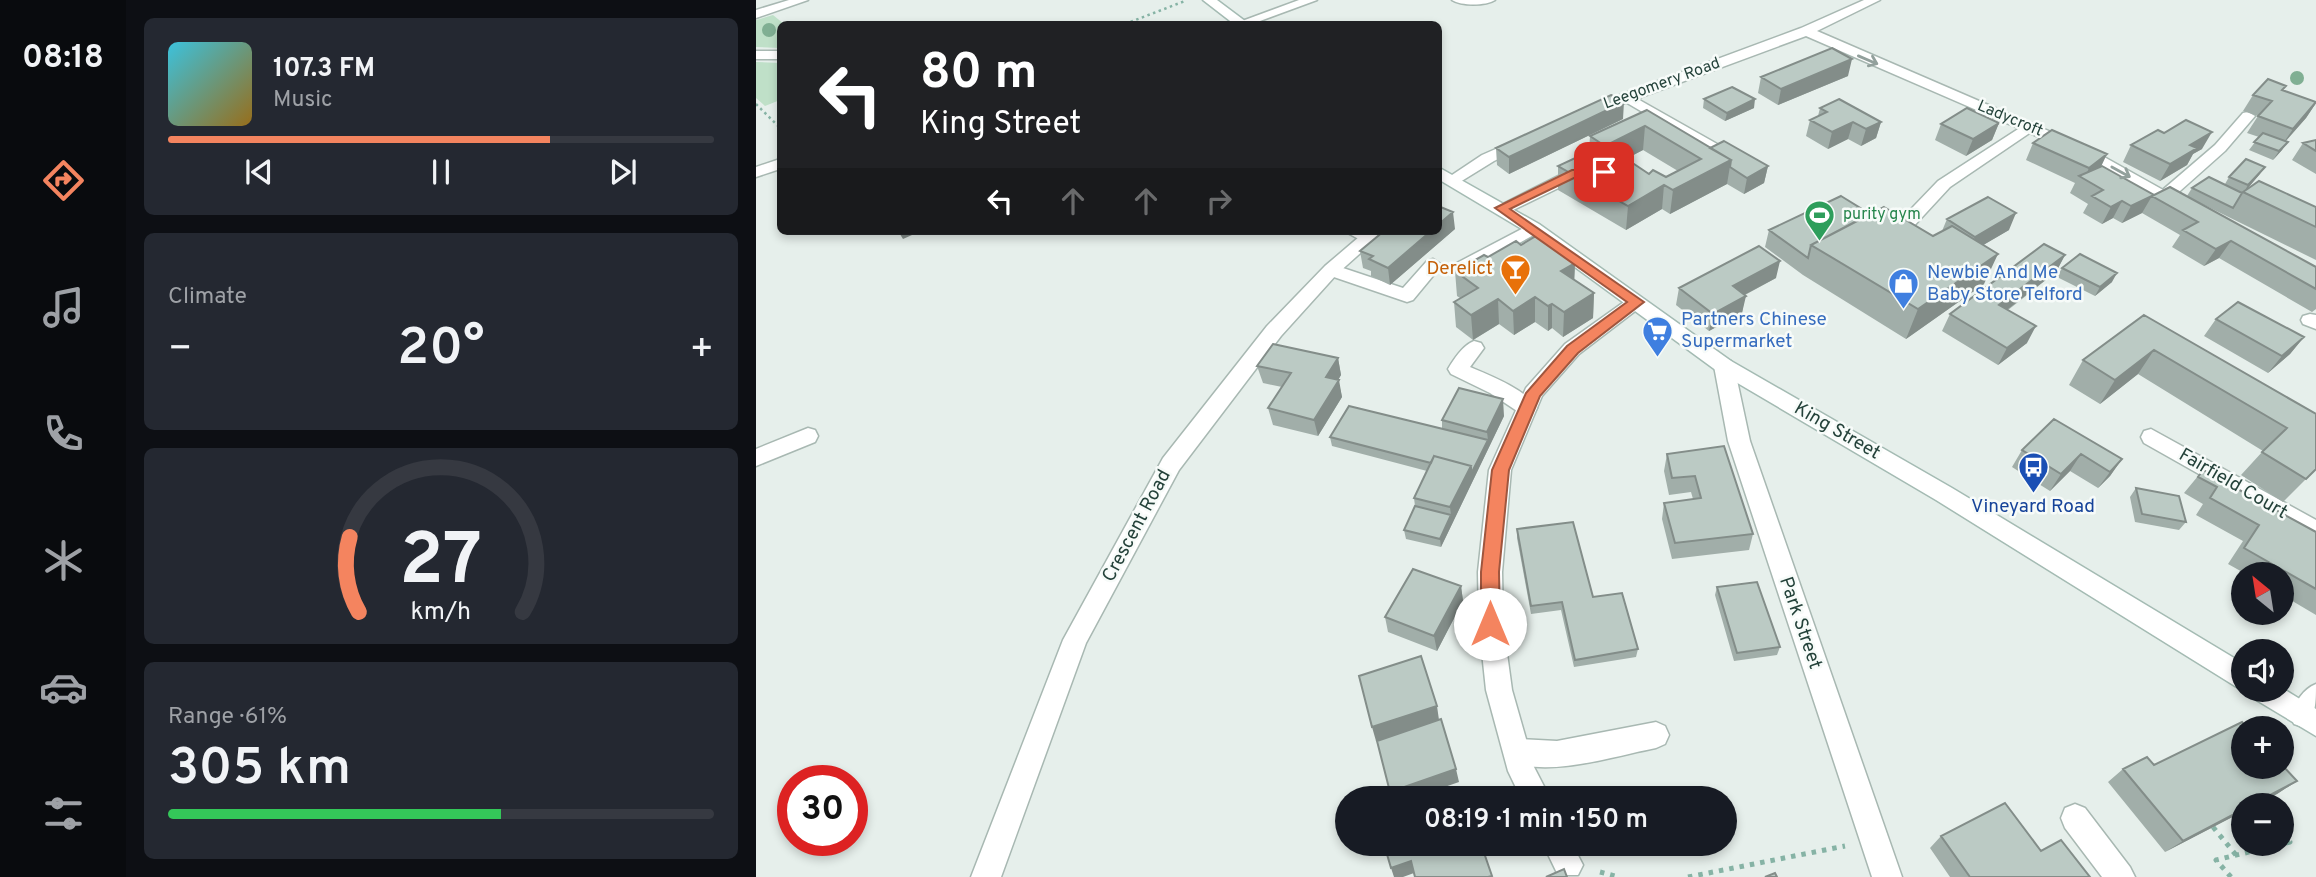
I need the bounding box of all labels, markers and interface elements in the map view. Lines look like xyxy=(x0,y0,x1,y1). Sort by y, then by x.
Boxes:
text: 08:18 xyxy=(22,39,104,79)
text: 80 m xyxy=(920,44,1037,106)
icon: left xyxy=(805,49,896,140)
text: 107.3 FM xyxy=(273,53,375,86)
street label: Leegomery Road xyxy=(1601,54,1723,114)
one-way arrow xyxy=(1857,54,1879,67)
text: Music xyxy=(273,86,333,115)
street label: Ladycroft xyxy=(1974,96,2046,142)
text: King Street xyxy=(920,105,1081,145)
pin xyxy=(1574,142,1634,202)
icon: previous xyxy=(240,153,278,191)
icon: pause xyxy=(422,153,460,191)
icon: next xyxy=(604,153,642,191)
icon: arrive xyxy=(1585,153,1623,191)
icon: directions xyxy=(39,156,88,205)
one-way arrow xyxy=(2110,166,2131,179)
icon: left xyxy=(981,182,1019,220)
icon: ahead xyxy=(1054,182,1092,220)
icon: ahead xyxy=(1127,182,1165,220)
icon: right xyxy=(1200,182,1238,220)
sports icon: purity gym xyxy=(1803,198,1837,242)
place label: purity gym xyxy=(1843,205,1921,225)
bar icon: Derelict xyxy=(1499,252,1533,296)
place label: Derelict xyxy=(1426,257,1493,281)
place label: Newbie And Me Baby Store Telford xyxy=(1927,261,2083,307)
shop icon: Newbie And Me Baby Store Telford xyxy=(1887,267,1921,311)
icon: music xyxy=(39,283,88,332)
text: Climate xyxy=(168,283,247,312)
place label: Partners Chinese Supermarket xyxy=(1681,308,1827,354)
supermarket icon: Partners Chinese Supermarket xyxy=(1641,314,1675,358)
text: 20° xyxy=(397,317,485,383)
text: − xyxy=(168,326,193,375)
text: + xyxy=(689,326,714,375)
street label: King Street xyxy=(1790,397,1884,465)
icon: phone xyxy=(39,409,88,458)
street label: Fairfield Court xyxy=(2174,443,2292,525)
bus stop icon: Vineyard Road xyxy=(2016,451,2050,495)
street label: Crescent Road xyxy=(1097,466,1177,586)
place label: Vineyard Road xyxy=(1971,495,2095,519)
text: 27 xyxy=(400,518,482,610)
icon: climate xyxy=(39,536,88,585)
north arrow xyxy=(2231,562,2294,625)
map controls xyxy=(2231,562,2294,856)
street label: Park Street xyxy=(1773,574,1827,672)
position arrow xyxy=(1453,587,1527,661)
text: km/h xyxy=(411,597,471,629)
button: sound xyxy=(2231,639,2294,702)
icon: car xyxy=(39,663,88,712)
text: Range · 61% xyxy=(168,703,287,732)
button: + xyxy=(2231,716,2294,779)
text: 305 km xyxy=(168,737,351,803)
speed limit sign: 30 xyxy=(777,765,868,856)
icon: filters xyxy=(39,789,88,838)
button: − xyxy=(2231,793,2294,856)
text: 08:19 · 1 min · 150 m xyxy=(1424,804,1648,837)

